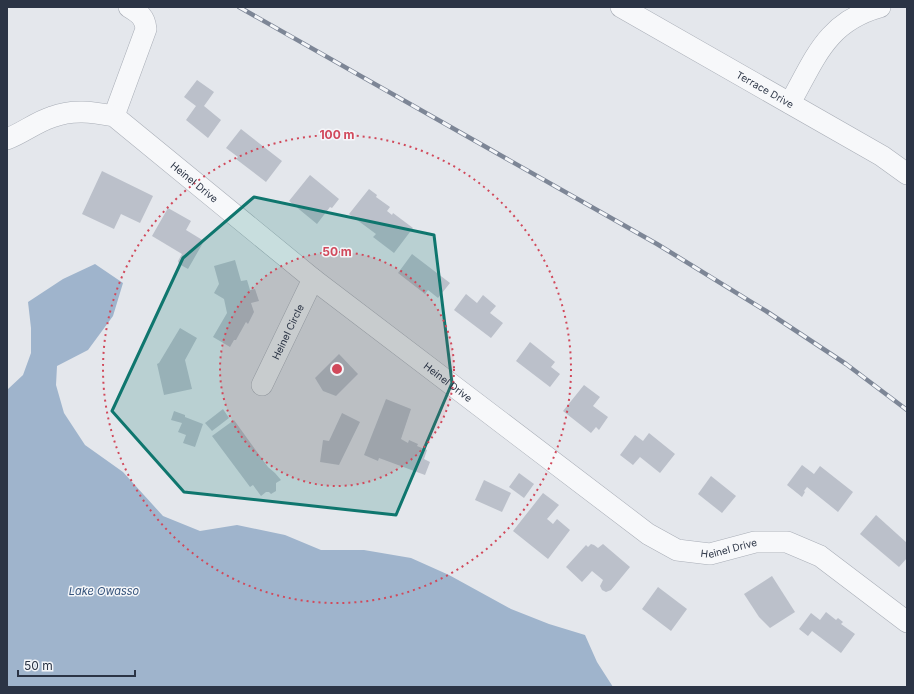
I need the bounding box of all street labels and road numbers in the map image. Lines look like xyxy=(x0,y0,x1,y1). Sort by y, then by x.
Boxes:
street label: Terrace Drive xyxy=(734,68,796,110)
street label: Heinel Drive xyxy=(168,159,221,205)
street label: Heinel Circle xyxy=(269,302,306,361)
street label: Heinel Drive xyxy=(422,360,475,404)
street label: Heinel Drive xyxy=(700,536,758,560)

